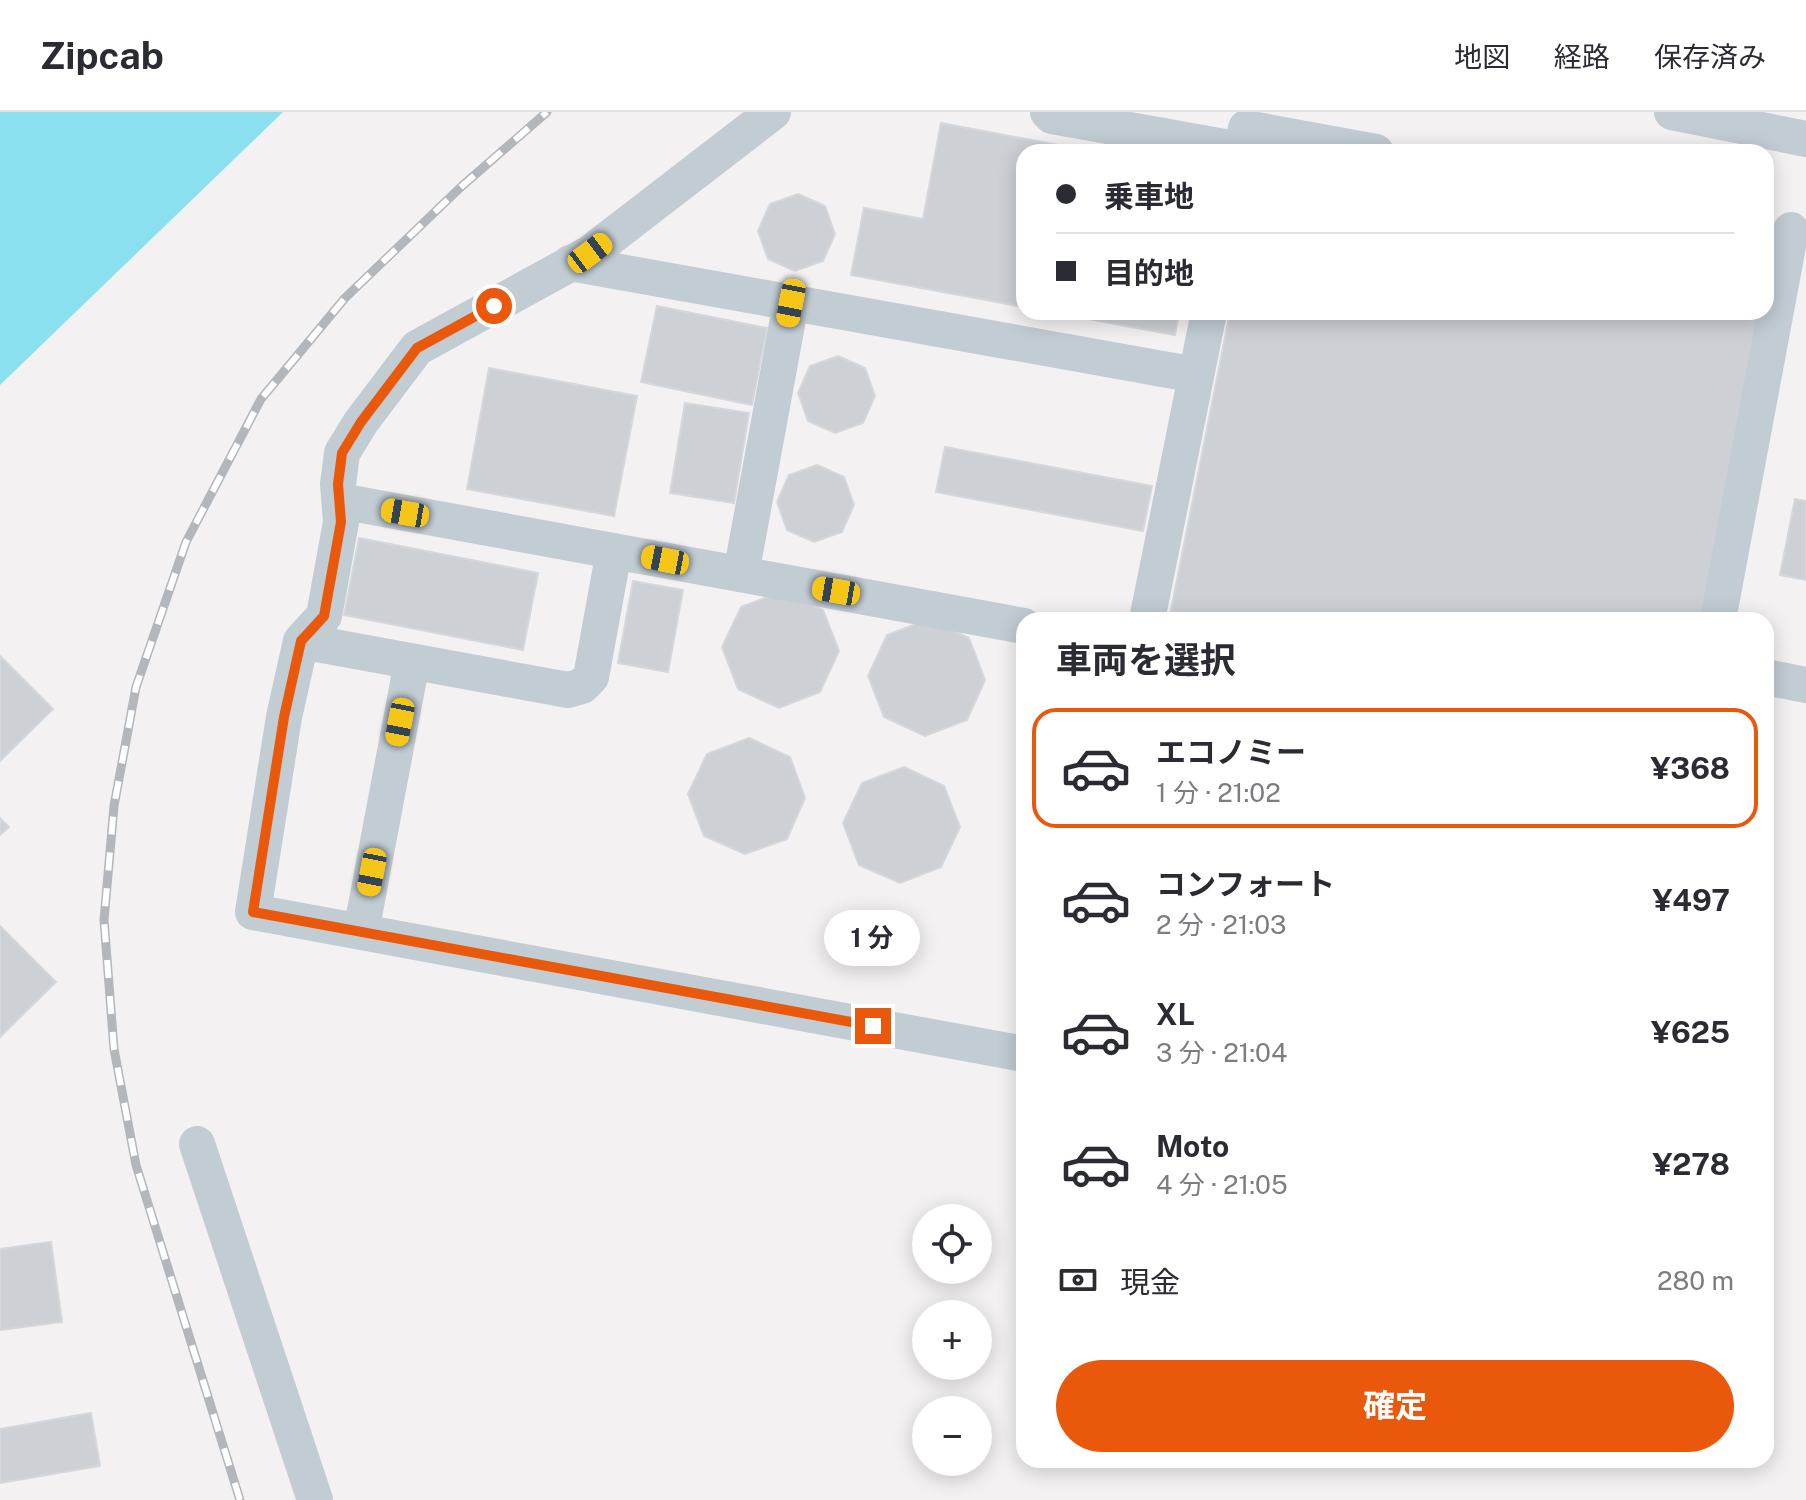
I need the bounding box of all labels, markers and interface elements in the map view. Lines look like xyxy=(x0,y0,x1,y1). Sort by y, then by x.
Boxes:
text: Zipcab xyxy=(40,33,164,78)
text: 地図 xyxy=(1454,40,1510,73)
text: 経路 xyxy=(1554,40,1610,73)
text: 保存済み xyxy=(1654,40,1766,73)
text: 乗車地 xyxy=(1104,178,1194,214)
car xyxy=(564,229,616,277)
text: 目的地 xyxy=(1104,255,1194,291)
car xyxy=(775,277,807,329)
route start xyxy=(476,288,512,324)
car xyxy=(379,497,431,529)
car xyxy=(639,544,691,576)
car xyxy=(810,575,862,607)
text: 車両を選択 xyxy=(1056,639,1236,681)
car xyxy=(384,696,416,748)
icon: car xyxy=(1060,732,1132,804)
text: エコノミー xyxy=(1156,734,1306,770)
text: ¥368 xyxy=(1651,750,1730,786)
text: 1 分 · 21:02 xyxy=(1156,777,1281,808)
car xyxy=(356,846,388,898)
icon: car xyxy=(1060,864,1132,936)
text: コンフォート xyxy=(1156,866,1335,902)
text: ¥497 xyxy=(1652,882,1730,918)
text: 2 分 · 21:03 xyxy=(1156,909,1286,940)
callout: 1 分 xyxy=(825,910,921,966)
text: 1 分 xyxy=(851,922,894,953)
icon: car xyxy=(1060,996,1132,1068)
text: XL xyxy=(1156,996,1195,1032)
route end xyxy=(855,1008,891,1044)
text: ¥625 xyxy=(1651,1014,1730,1050)
text: 3 分 · 21:04 xyxy=(1156,1037,1287,1068)
icon: car xyxy=(1060,1128,1132,1200)
text: Moto xyxy=(1156,1128,1229,1164)
text: ¥278 xyxy=(1653,1146,1730,1182)
text: 4 分 · 21:05 xyxy=(1156,1169,1288,1200)
map controls xyxy=(912,1204,992,1476)
button: locate xyxy=(912,1204,992,1284)
icon: cash xyxy=(1056,1258,1100,1302)
text: 現金 xyxy=(1120,1264,1180,1300)
text: 280 m xyxy=(1657,1265,1734,1296)
button: + xyxy=(912,1300,992,1380)
button: 確定 xyxy=(1056,1360,1734,1452)
button: − xyxy=(912,1396,992,1476)

